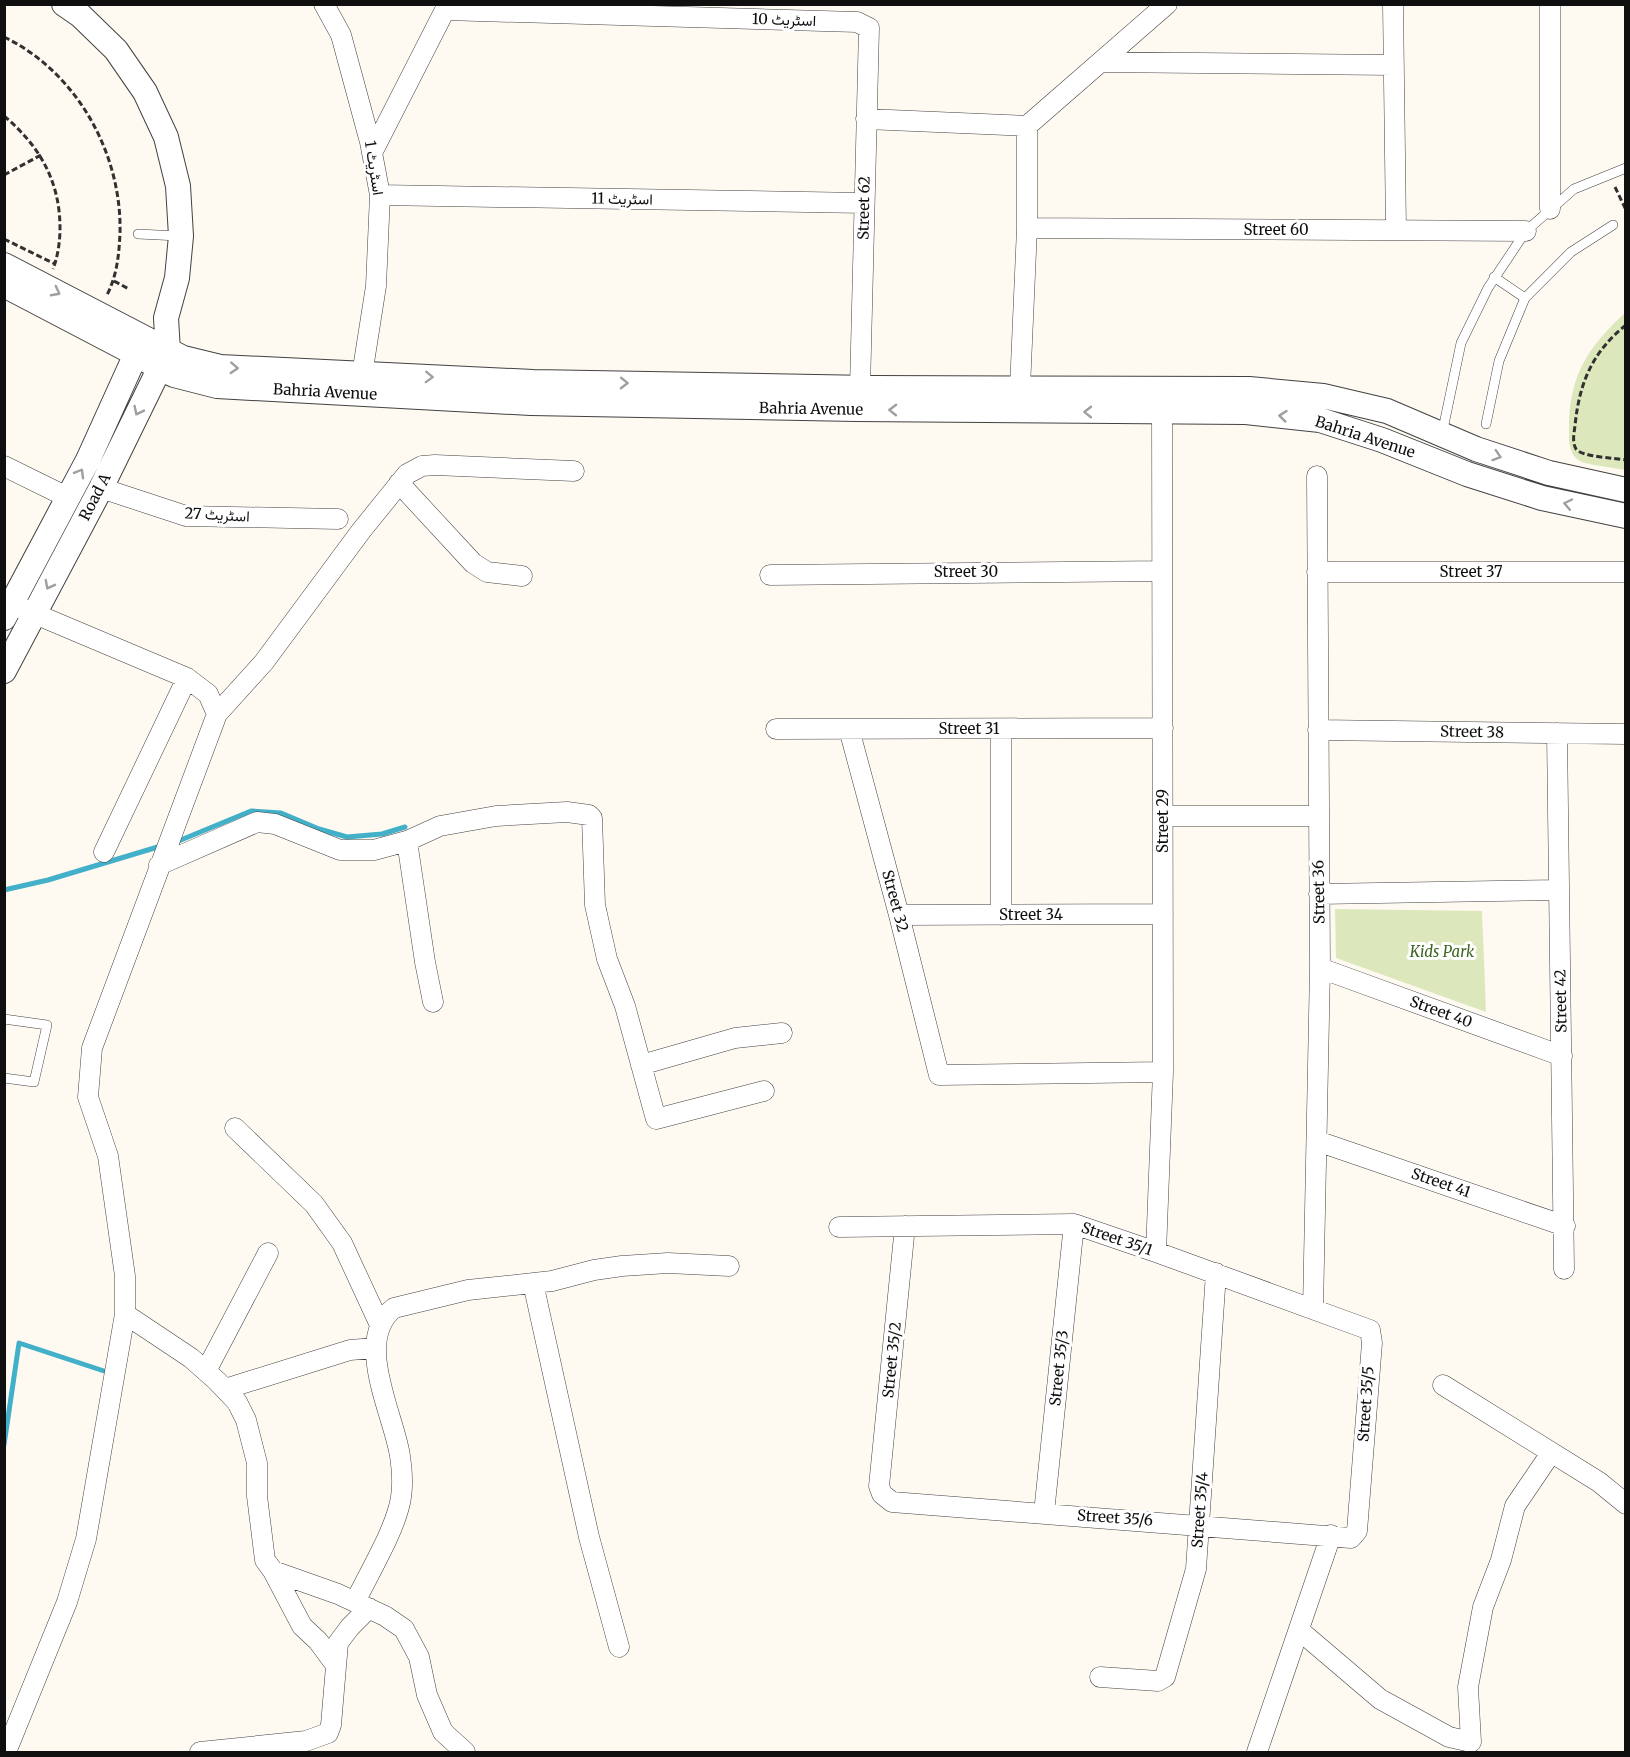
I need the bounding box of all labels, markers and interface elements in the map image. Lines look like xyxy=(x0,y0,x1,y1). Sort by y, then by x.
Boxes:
street label: اسٹریٹ 10 xyxy=(752,9,816,30)
street label: اسٹریٹ 1 xyxy=(361,139,388,197)
street label: Street 62 xyxy=(853,176,874,240)
street label: اسٹریٹ 11 xyxy=(591,188,653,209)
street label: Street 60 xyxy=(1243,220,1309,239)
one-way arrow xyxy=(50,285,60,296)
one-way arrow xyxy=(230,361,239,374)
one-way arrow xyxy=(424,371,433,384)
one-way arrow xyxy=(619,377,628,390)
street label: Bahria Avenue xyxy=(273,379,378,404)
street label: Bahria Avenue xyxy=(759,398,863,419)
one-way arrow xyxy=(888,404,897,416)
one-way arrow xyxy=(134,405,145,416)
one-way arrow xyxy=(1083,406,1092,418)
one-way arrow xyxy=(1278,410,1287,423)
street label: Bahria Avenue xyxy=(1313,411,1418,462)
one-way arrow xyxy=(1491,448,1502,461)
one-way arrow xyxy=(73,469,85,479)
street label: Road A xyxy=(75,470,115,524)
one-way arrow xyxy=(1564,498,1574,511)
street label: اسٹریٹ 27 xyxy=(184,503,250,526)
street label: Street 30 xyxy=(934,562,998,581)
street label: Street 37 xyxy=(1439,562,1503,581)
one-way arrow xyxy=(45,578,56,589)
street label: Street 31 xyxy=(938,719,1000,738)
street label: Street 38 xyxy=(1440,721,1504,742)
street label: Street 29 xyxy=(1153,789,1172,853)
street label: Street 36 xyxy=(1308,860,1329,924)
street label: Street 32 xyxy=(878,868,913,934)
street label: Street 34 xyxy=(999,905,1063,924)
park label: Kids Park xyxy=(1409,942,1475,961)
street label: Street 42 xyxy=(1550,969,1571,1033)
street label: Street 40 xyxy=(1407,991,1475,1032)
street label: Street 41 xyxy=(1409,1164,1473,1202)
street label: Street 35/1 xyxy=(1079,1217,1156,1260)
street label: Street 35/2 xyxy=(878,1321,905,1399)
street label: Street 35/3 xyxy=(1045,1329,1072,1407)
street label: Street 35/5 xyxy=(1353,1365,1378,1443)
street label: Street 35/4 xyxy=(1187,1471,1212,1549)
street label: Street 35/6 xyxy=(1076,1505,1154,1530)

